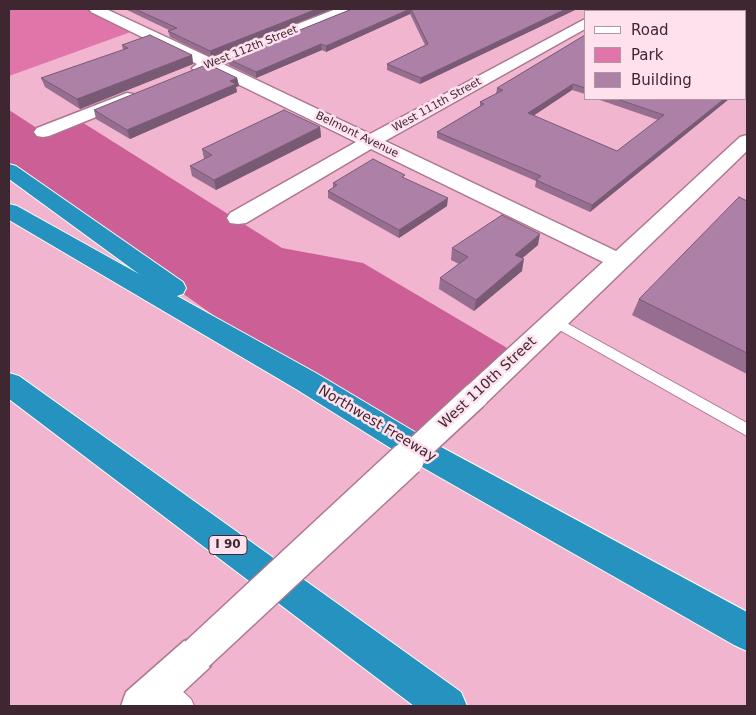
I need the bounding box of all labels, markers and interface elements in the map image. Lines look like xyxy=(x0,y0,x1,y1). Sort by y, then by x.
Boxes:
legend xyxy=(584,10,746,100)
text: Road xyxy=(631,21,669,39)
street label: West 112th Street xyxy=(202,23,300,73)
text: Park xyxy=(631,46,663,64)
text: Building xyxy=(631,71,692,89)
street label: West 111th Street xyxy=(390,75,484,135)
street label: Belmont Avenue xyxy=(313,109,401,161)
street label: West 110th Street xyxy=(436,334,540,432)
street label: Northwest Freeway xyxy=(315,382,439,466)
road number: I 90 xyxy=(209,536,247,554)

